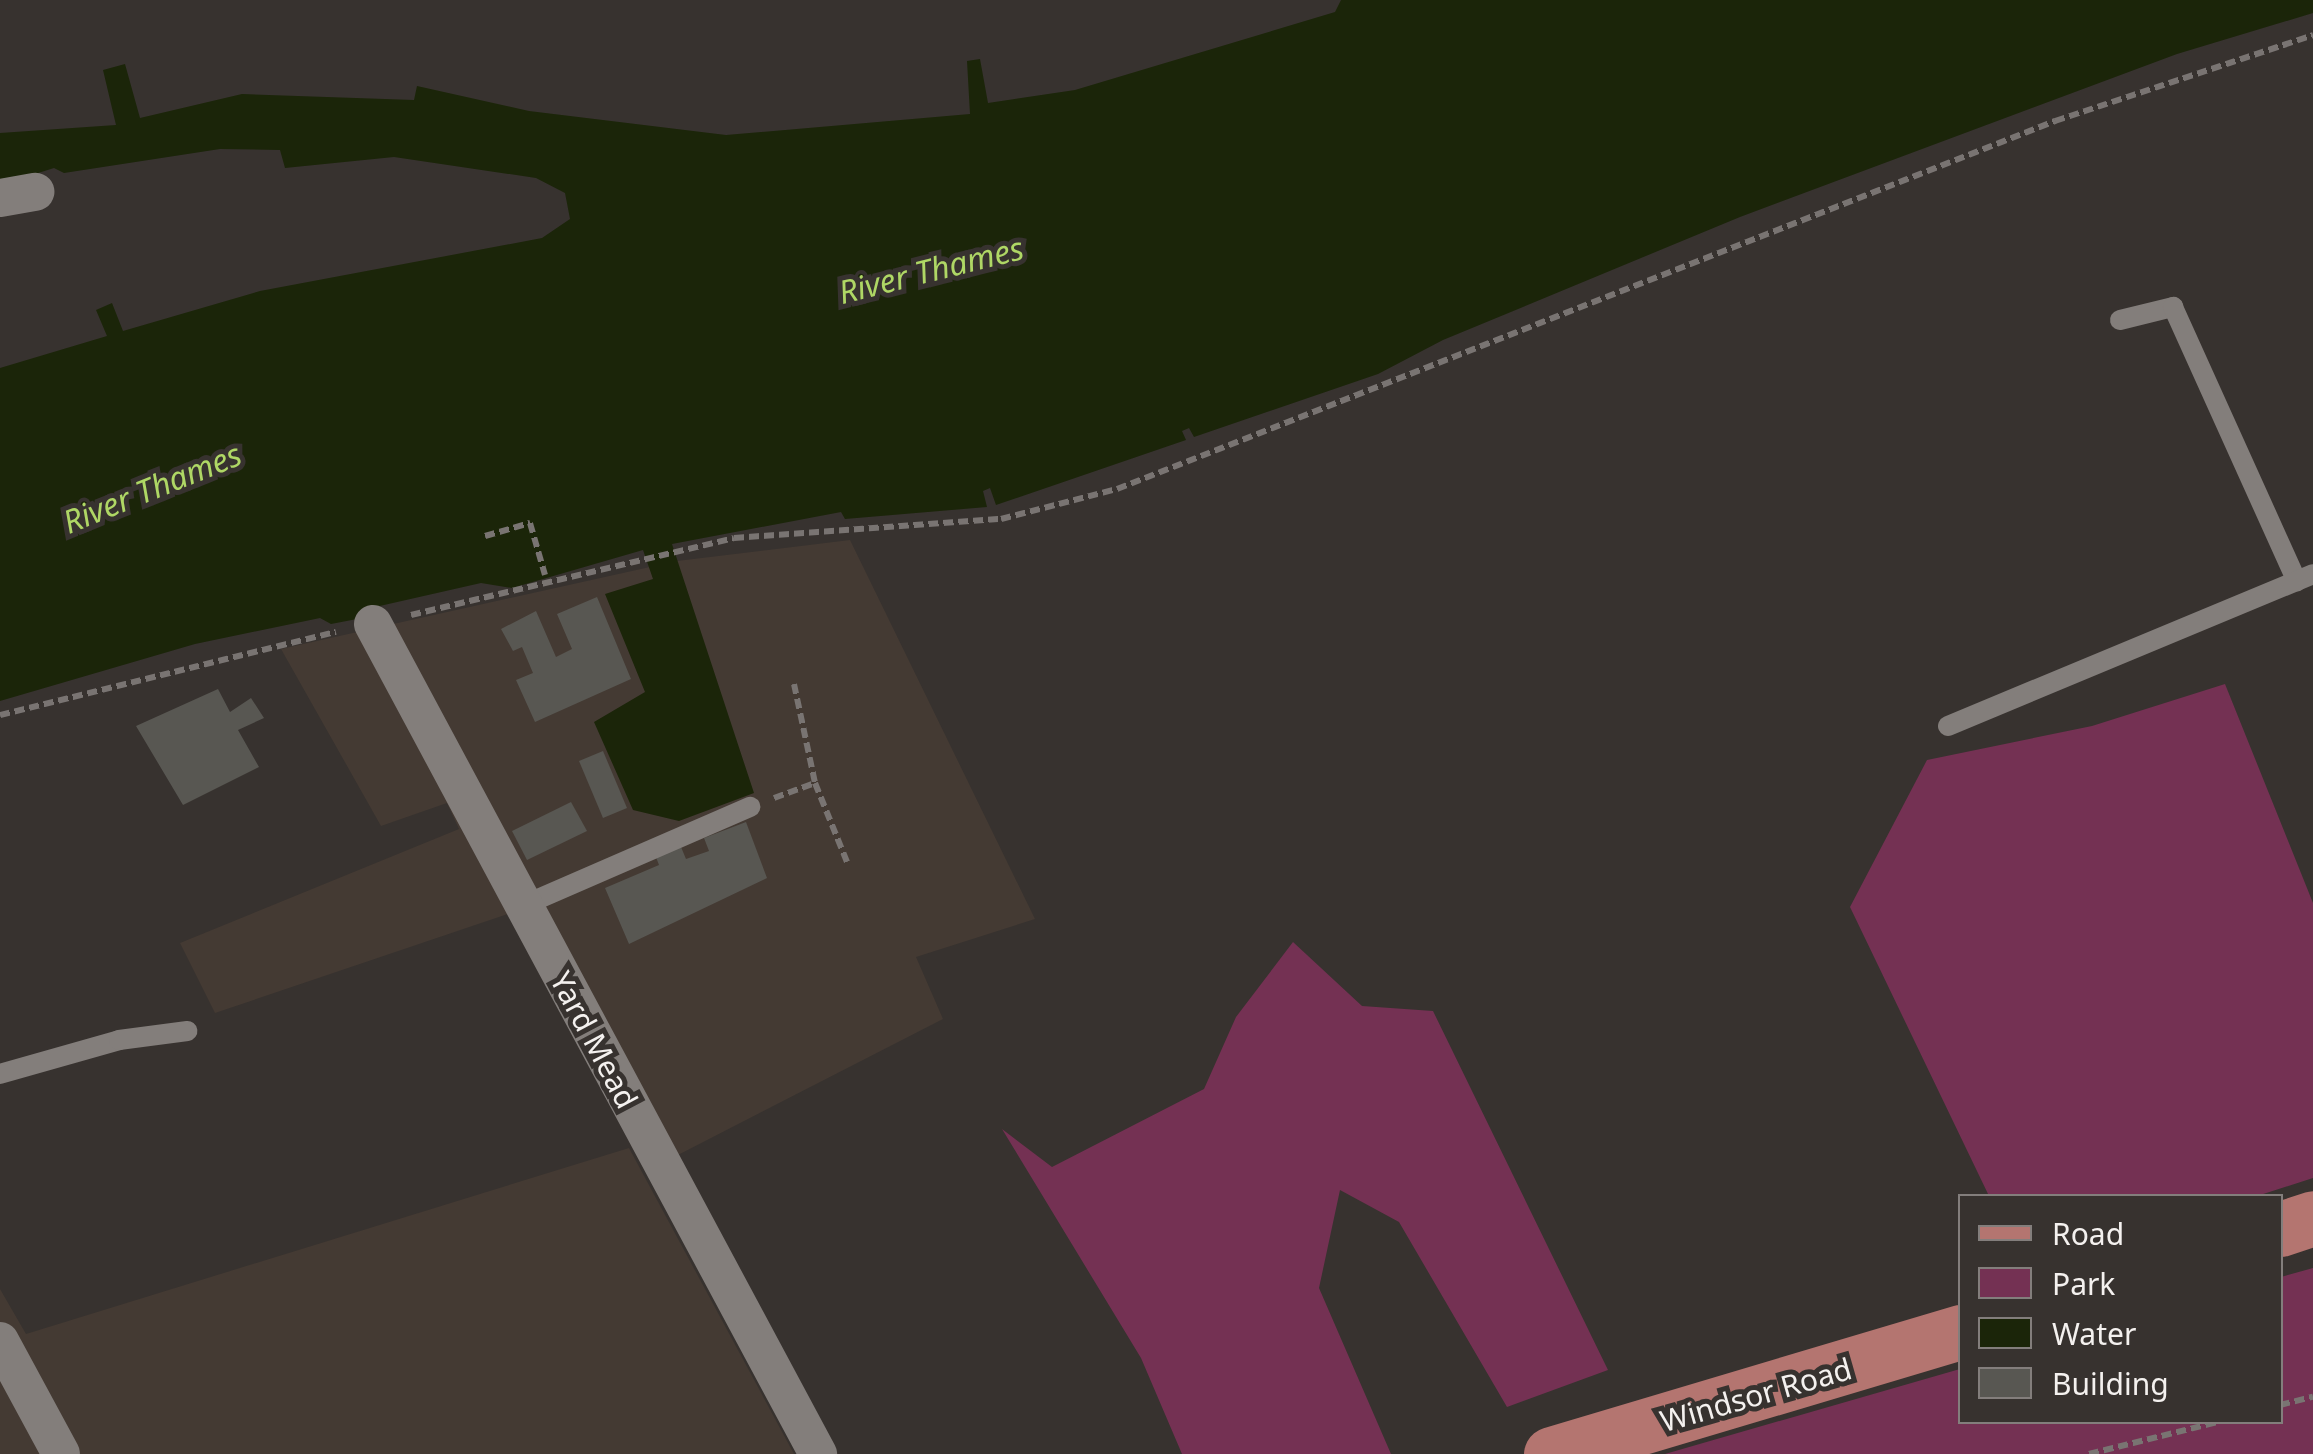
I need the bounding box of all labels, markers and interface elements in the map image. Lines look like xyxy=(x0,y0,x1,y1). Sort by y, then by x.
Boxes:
water label: River Thames xyxy=(835,228,1027,312)
water label: River Thames xyxy=(57,435,247,541)
street label: Yard Mead xyxy=(543,965,645,1115)
legend xyxy=(1958,1194,2283,1424)
text: Road xyxy=(2052,1213,2124,1254)
text: Park xyxy=(2052,1263,2115,1304)
text: Water xyxy=(2052,1313,2136,1354)
street label: Windsor Road xyxy=(1656,1350,1856,1440)
text: Building xyxy=(2052,1363,2169,1404)

